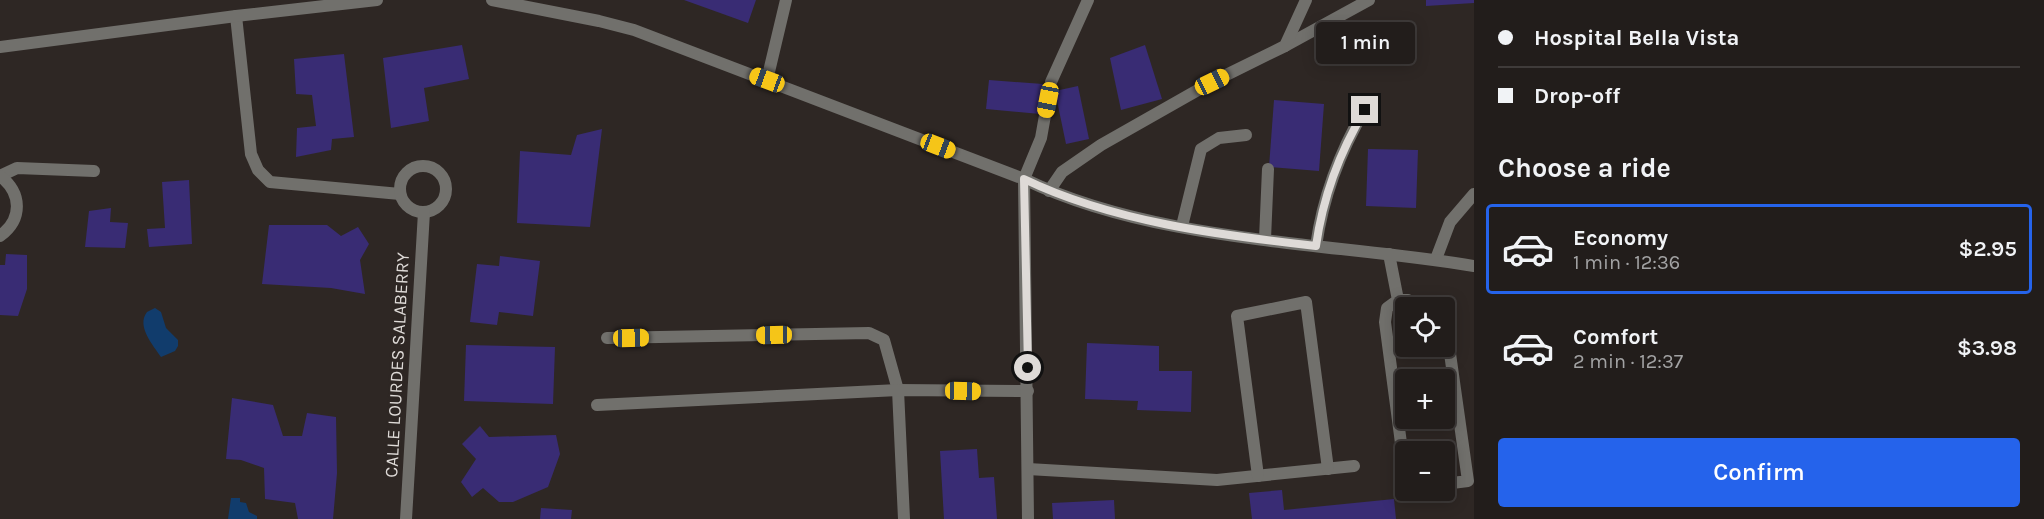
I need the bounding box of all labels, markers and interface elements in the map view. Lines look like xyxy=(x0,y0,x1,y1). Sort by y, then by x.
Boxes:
callout: 1 min xyxy=(1316,23,1414,65)
text: Hospital Bella Vista xyxy=(1534,25,1739,51)
text: 1 min xyxy=(1341,31,1390,54)
car xyxy=(747,65,787,95)
car xyxy=(1192,66,1232,98)
car xyxy=(1036,81,1060,119)
text: Drop-off xyxy=(1534,83,1620,109)
route end xyxy=(1351,96,1378,123)
car xyxy=(918,131,958,161)
text: Choose a ride xyxy=(1498,152,1671,184)
icon: car xyxy=(1501,222,1555,276)
text: Economy xyxy=(1573,225,1668,251)
text: $2.95 xyxy=(1959,236,2017,262)
text: 1 min · 12:36 xyxy=(1573,251,1680,274)
street label: CALLE LOURDES SALABERRY xyxy=(380,252,414,478)
map controls xyxy=(1395,297,1455,501)
button: locate xyxy=(1395,297,1455,357)
icon: car xyxy=(1501,321,1555,375)
text: Comfort xyxy=(1573,324,1658,350)
car xyxy=(756,326,792,344)
car xyxy=(613,329,649,347)
text: $3.98 xyxy=(1957,335,2017,361)
text: 2 min · 12:37 xyxy=(1573,350,1683,373)
route start xyxy=(1014,354,1041,381)
button: + xyxy=(1395,369,1455,429)
car xyxy=(945,382,981,400)
button: Confirm xyxy=(1498,438,2020,507)
button: − xyxy=(1395,441,1455,501)

